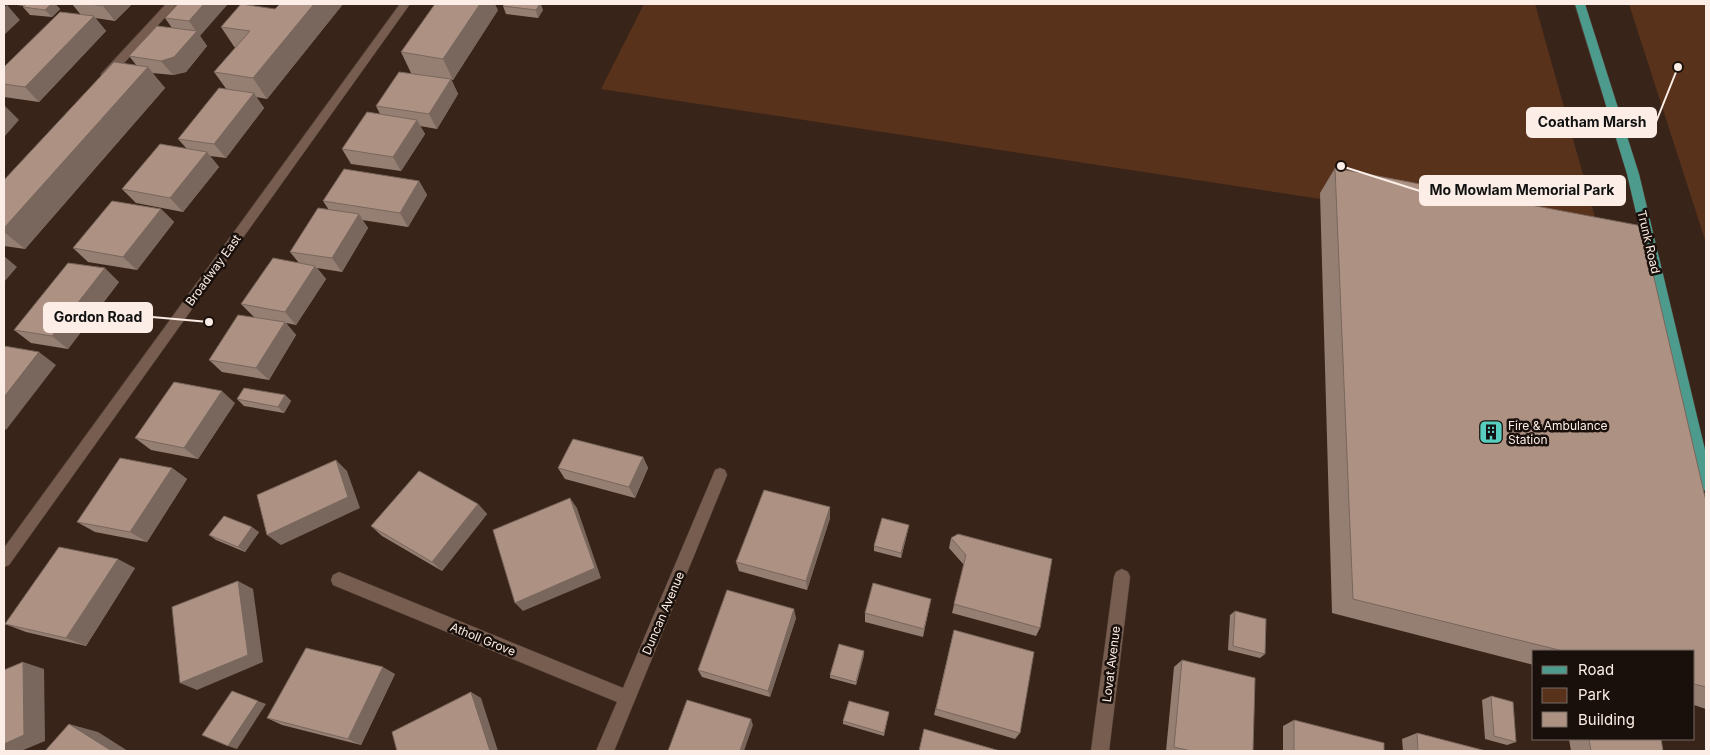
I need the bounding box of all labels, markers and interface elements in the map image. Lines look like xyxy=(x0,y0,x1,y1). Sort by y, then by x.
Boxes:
callout: Coatham Marsh xyxy=(1527,108,1656,137)
text: Coatham Marsh xyxy=(1538,113,1646,130)
callout: Mo Mowlam Memorial Park xyxy=(1420,176,1625,205)
text: Mo Mowlam Memorial Park xyxy=(1430,181,1615,198)
street label: Trunk Road xyxy=(1634,209,1664,275)
street label: Broadway East xyxy=(182,231,244,309)
callout: Gordon Road xyxy=(44,303,152,332)
text: Gordon Road xyxy=(54,308,142,325)
place label: Fire & Ambulance Station xyxy=(1508,418,1608,447)
building icon: Fire & Ambulance Station xyxy=(1478,419,1504,445)
street label: Duncan Avenue xyxy=(639,569,687,657)
street label: Atholl Grove xyxy=(448,619,518,659)
street label: Lovat Avenue xyxy=(1099,625,1123,703)
legend xyxy=(1532,650,1695,740)
text: Road xyxy=(1578,660,1614,679)
text: Park xyxy=(1578,685,1611,704)
text: Building xyxy=(1578,710,1635,729)

